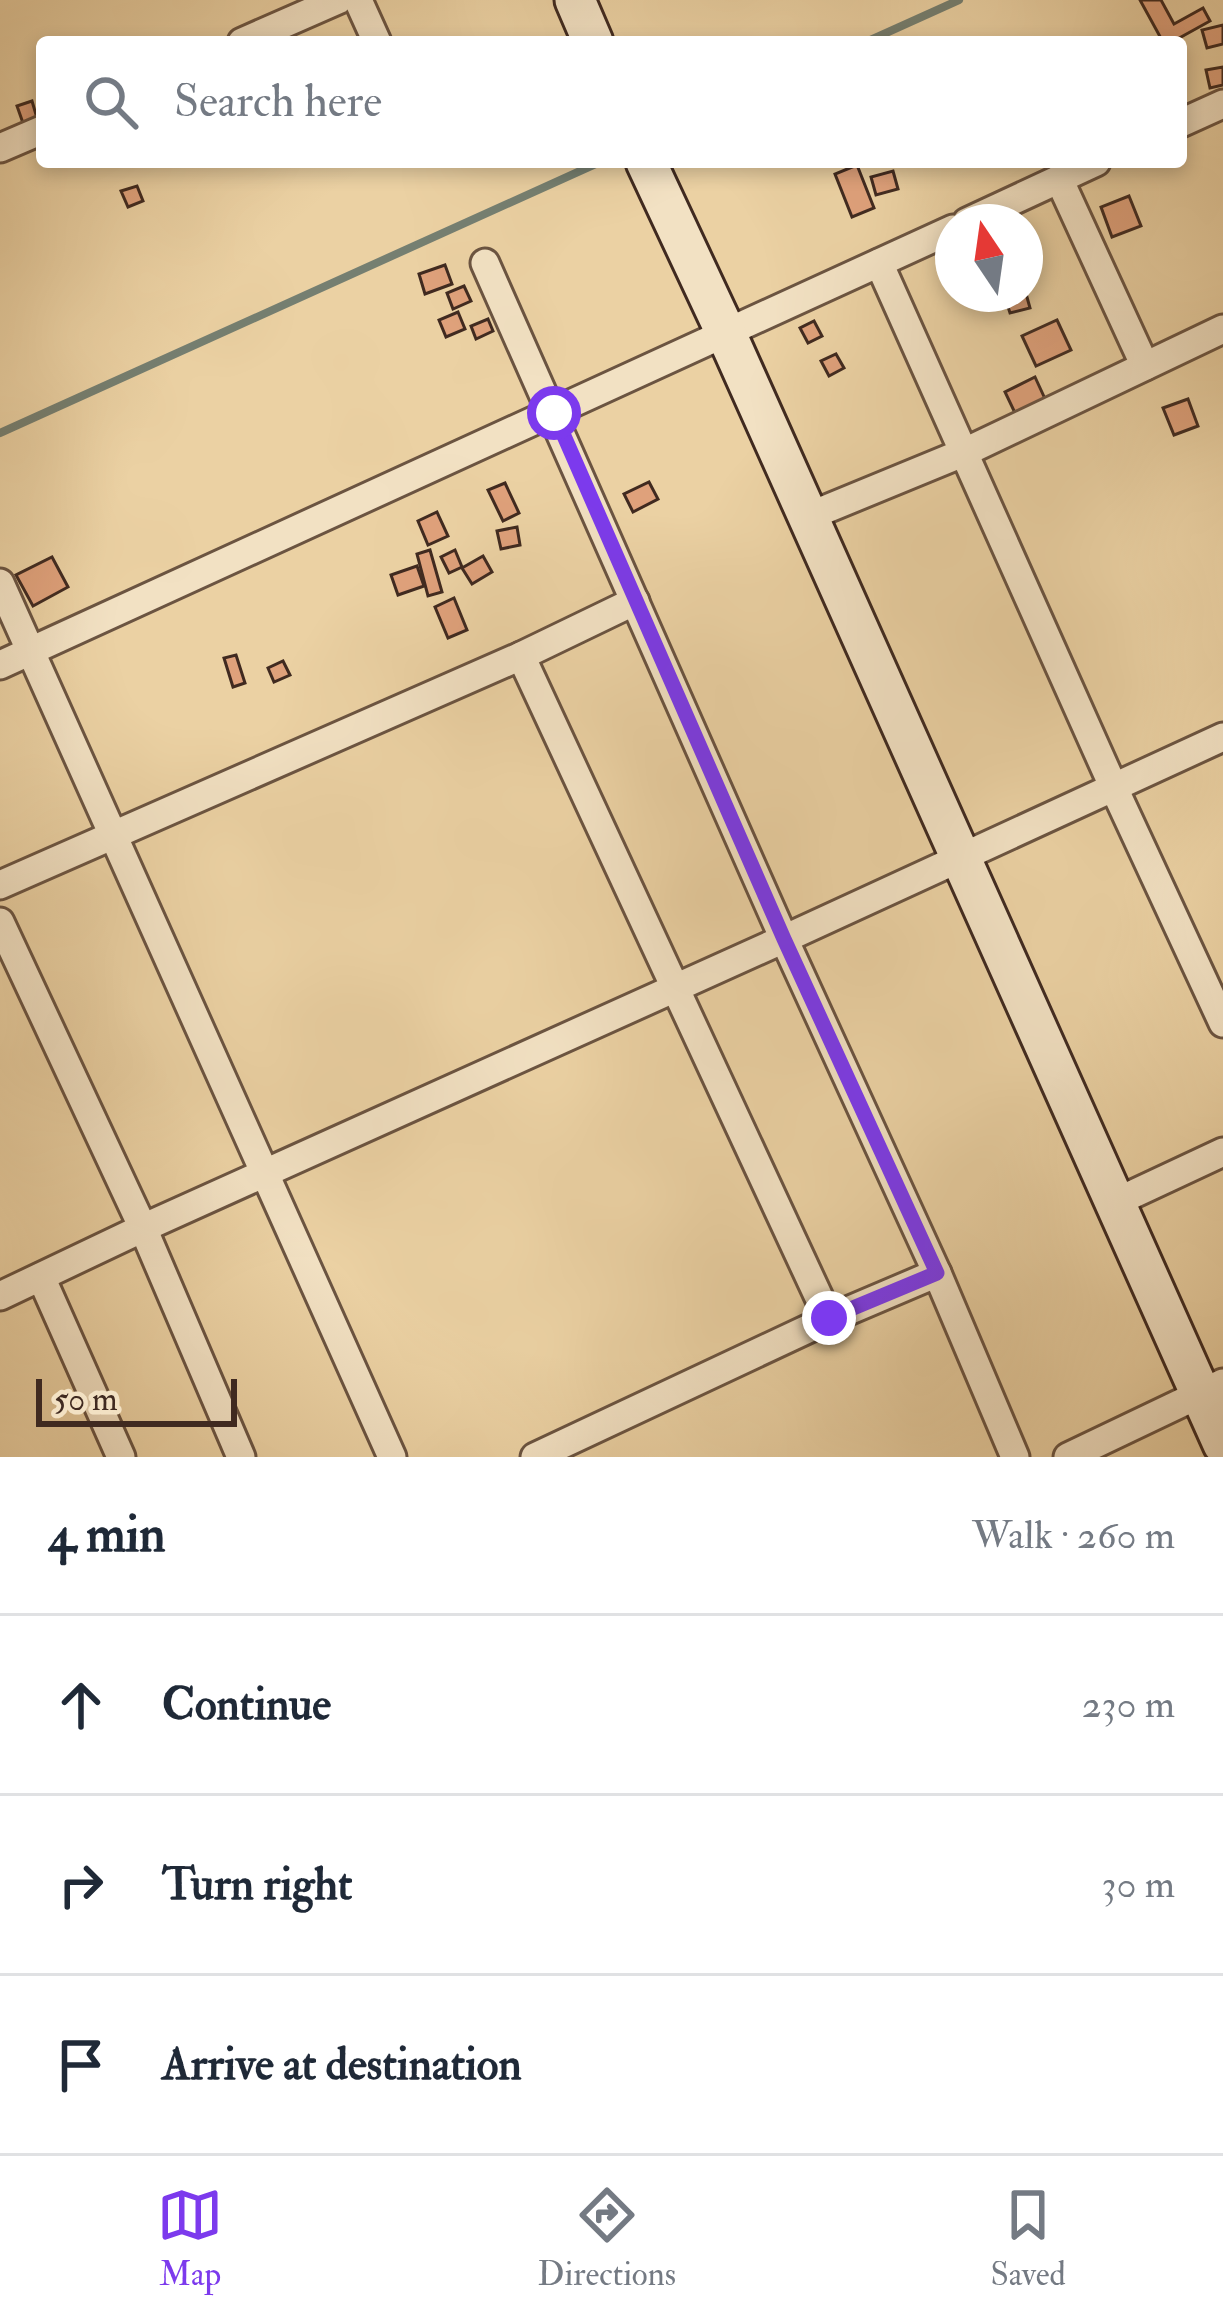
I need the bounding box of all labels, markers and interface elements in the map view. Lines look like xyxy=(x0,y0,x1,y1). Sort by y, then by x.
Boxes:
search box xyxy=(36,36,1187,168)
icon: search xyxy=(78,69,144,135)
text: Search here xyxy=(174,74,382,130)
north arrow xyxy=(935,204,1043,312)
route start xyxy=(527,386,581,440)
route end xyxy=(802,1291,856,1345)
scale bar xyxy=(36,1373,237,1426)
text: 50 m xyxy=(54,1379,118,1420)
text: 4 min xyxy=(48,1503,166,1567)
text: Walk · 260 m xyxy=(972,1511,1175,1560)
icon: ahead xyxy=(48,1672,114,1738)
text: Continue xyxy=(162,1677,331,1733)
text: 230 m xyxy=(1082,1680,1175,1729)
icon: right xyxy=(48,1852,114,1918)
text: Turn right xyxy=(162,1857,352,1913)
text: 30 m xyxy=(1102,1860,1175,1909)
icon: arrive xyxy=(48,2032,114,2098)
text: Arrive at destination xyxy=(162,2037,522,2093)
tab: Map xyxy=(157,2182,223,2295)
tab: Directions xyxy=(538,2182,676,2295)
tab: Saved xyxy=(990,2182,1066,2295)

